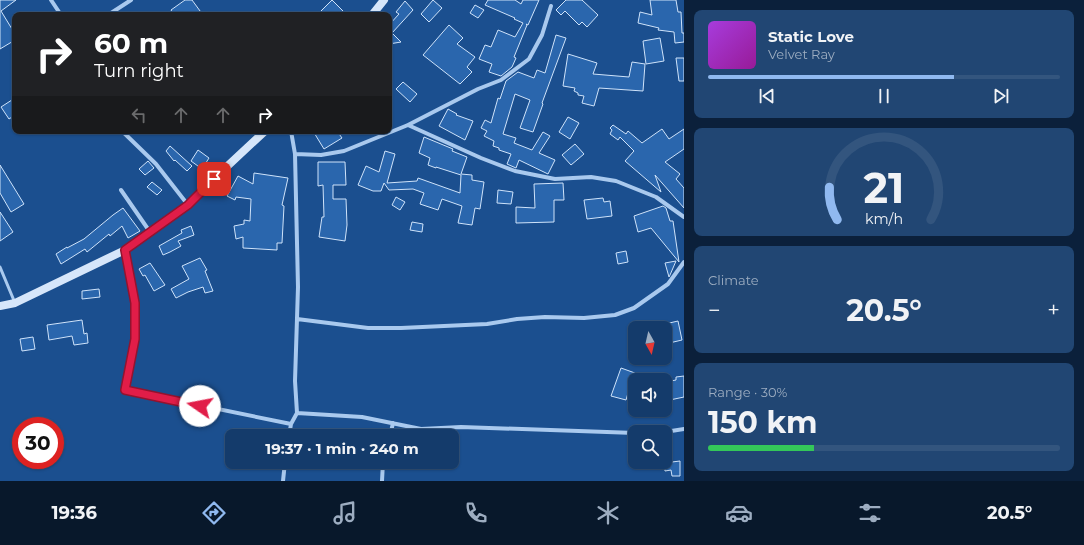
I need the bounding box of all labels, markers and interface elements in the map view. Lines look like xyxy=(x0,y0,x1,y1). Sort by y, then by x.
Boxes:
text: 60 m xyxy=(94,26,168,60)
text: Static Love xyxy=(768,27,854,46)
icon: right xyxy=(28,28,80,80)
text: Velvet Ray xyxy=(768,46,835,62)
text: Turn right xyxy=(94,60,184,82)
icon: previous xyxy=(756,85,778,107)
icon: pause xyxy=(873,85,895,107)
icon: next xyxy=(990,85,1012,107)
icon: left xyxy=(128,104,150,126)
icon: ahead xyxy=(170,104,192,126)
icon: ahead xyxy=(212,104,234,126)
icon: right xyxy=(254,104,276,126)
pin xyxy=(197,162,231,196)
text: 21 xyxy=(864,162,904,212)
icon: arrive xyxy=(203,168,225,190)
text: km/h xyxy=(865,209,903,227)
text: Climate xyxy=(708,272,759,288)
text: 20.5° xyxy=(846,292,922,329)
text: − xyxy=(708,297,721,324)
text: + xyxy=(1047,297,1060,324)
north arrow xyxy=(628,321,672,365)
map controls xyxy=(628,321,672,469)
button: sound xyxy=(628,373,672,417)
text: Range · 30% xyxy=(708,384,787,400)
position arrow xyxy=(179,385,221,427)
text: 150 km xyxy=(708,404,817,441)
speed limit sign: 30 xyxy=(12,417,64,469)
button: search xyxy=(628,425,672,469)
text: 19:37 · 1 min · 240 m xyxy=(265,439,419,458)
icon: directions xyxy=(200,499,228,527)
icon: music xyxy=(331,499,359,527)
icon: phone xyxy=(462,499,490,527)
icon: climate xyxy=(594,499,622,527)
icon: car xyxy=(725,499,753,527)
icon: filters xyxy=(856,499,884,527)
text: 19:36 xyxy=(52,502,97,524)
text: 20.5° xyxy=(987,502,1032,524)

